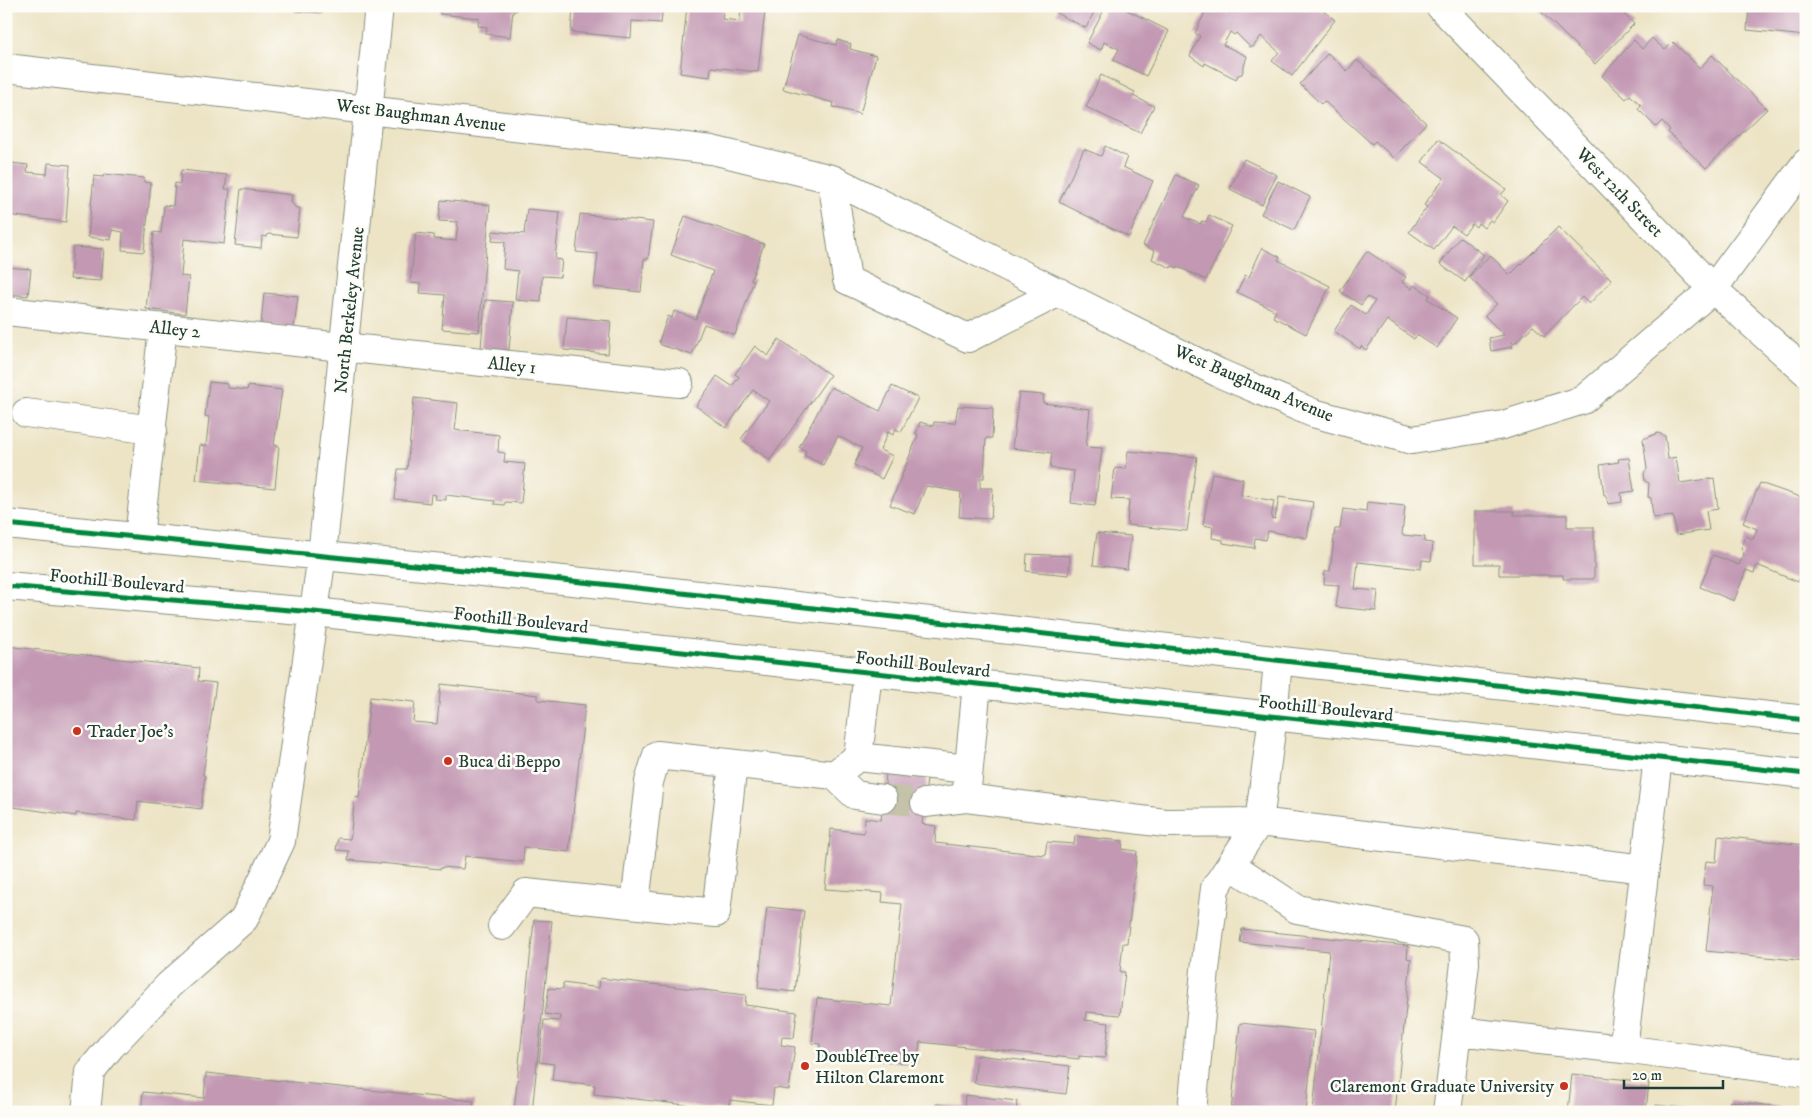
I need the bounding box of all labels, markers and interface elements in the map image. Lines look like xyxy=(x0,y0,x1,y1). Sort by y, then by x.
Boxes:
street label: West Baughman Avenue xyxy=(334,95,507,137)
street label: West 12th Street xyxy=(1570,143,1668,242)
street label: North Berkeley Avenue xyxy=(330,226,370,395)
street label: Alley 2 xyxy=(148,316,202,344)
street label: West Baughman Avenue xyxy=(1170,340,1337,427)
street label: Alley 1 xyxy=(487,353,537,379)
street label: Foothill Boulevard xyxy=(49,565,185,599)
street label: Foothill Boulevard xyxy=(452,603,589,639)
street label: Foothill Boulevard xyxy=(854,647,991,683)
street label: Foothill Boulevard xyxy=(1257,691,1394,727)
place label: Trader Joe's xyxy=(87,721,174,743)
marker: Trader Joe's xyxy=(71,725,83,737)
place label: Buca di Beppo xyxy=(458,751,561,773)
marker: Buca di Beppo xyxy=(442,755,454,767)
place label: DoubleTree by Hilton Claremont xyxy=(815,1046,945,1089)
scale bar xyxy=(1624,1058,1723,1090)
marker: DoubleTree by Hilton Claremont xyxy=(799,1060,811,1072)
text: 20 m xyxy=(1632,1066,1662,1085)
place label: Claremont Graduate University xyxy=(1330,1076,1554,1098)
marker: Claremont Graduate University xyxy=(1558,1080,1570,1092)

